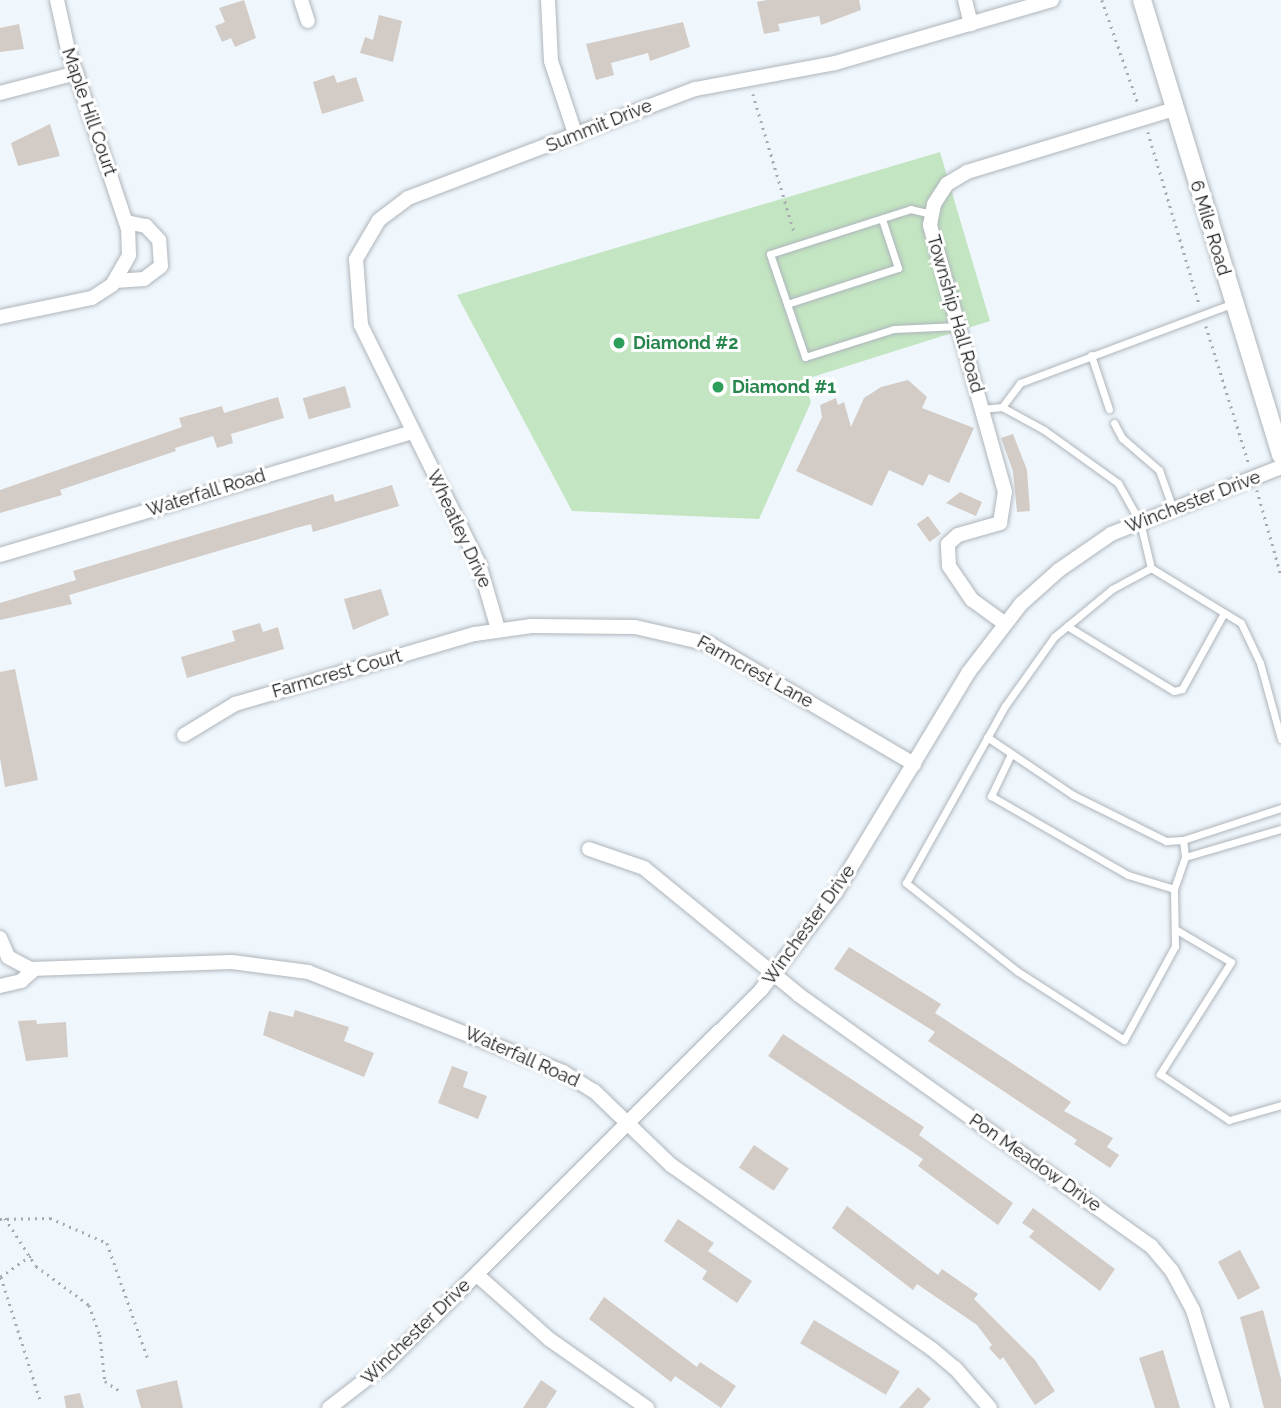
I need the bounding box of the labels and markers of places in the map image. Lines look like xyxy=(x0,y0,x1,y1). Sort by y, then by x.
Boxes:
place label: Diamond #2 xyxy=(633,332,738,354)
marker: Diamond #2 xyxy=(611,335,627,351)
place label: Diamond #1 xyxy=(732,376,836,398)
marker: Diamond #1 xyxy=(710,379,726,395)

